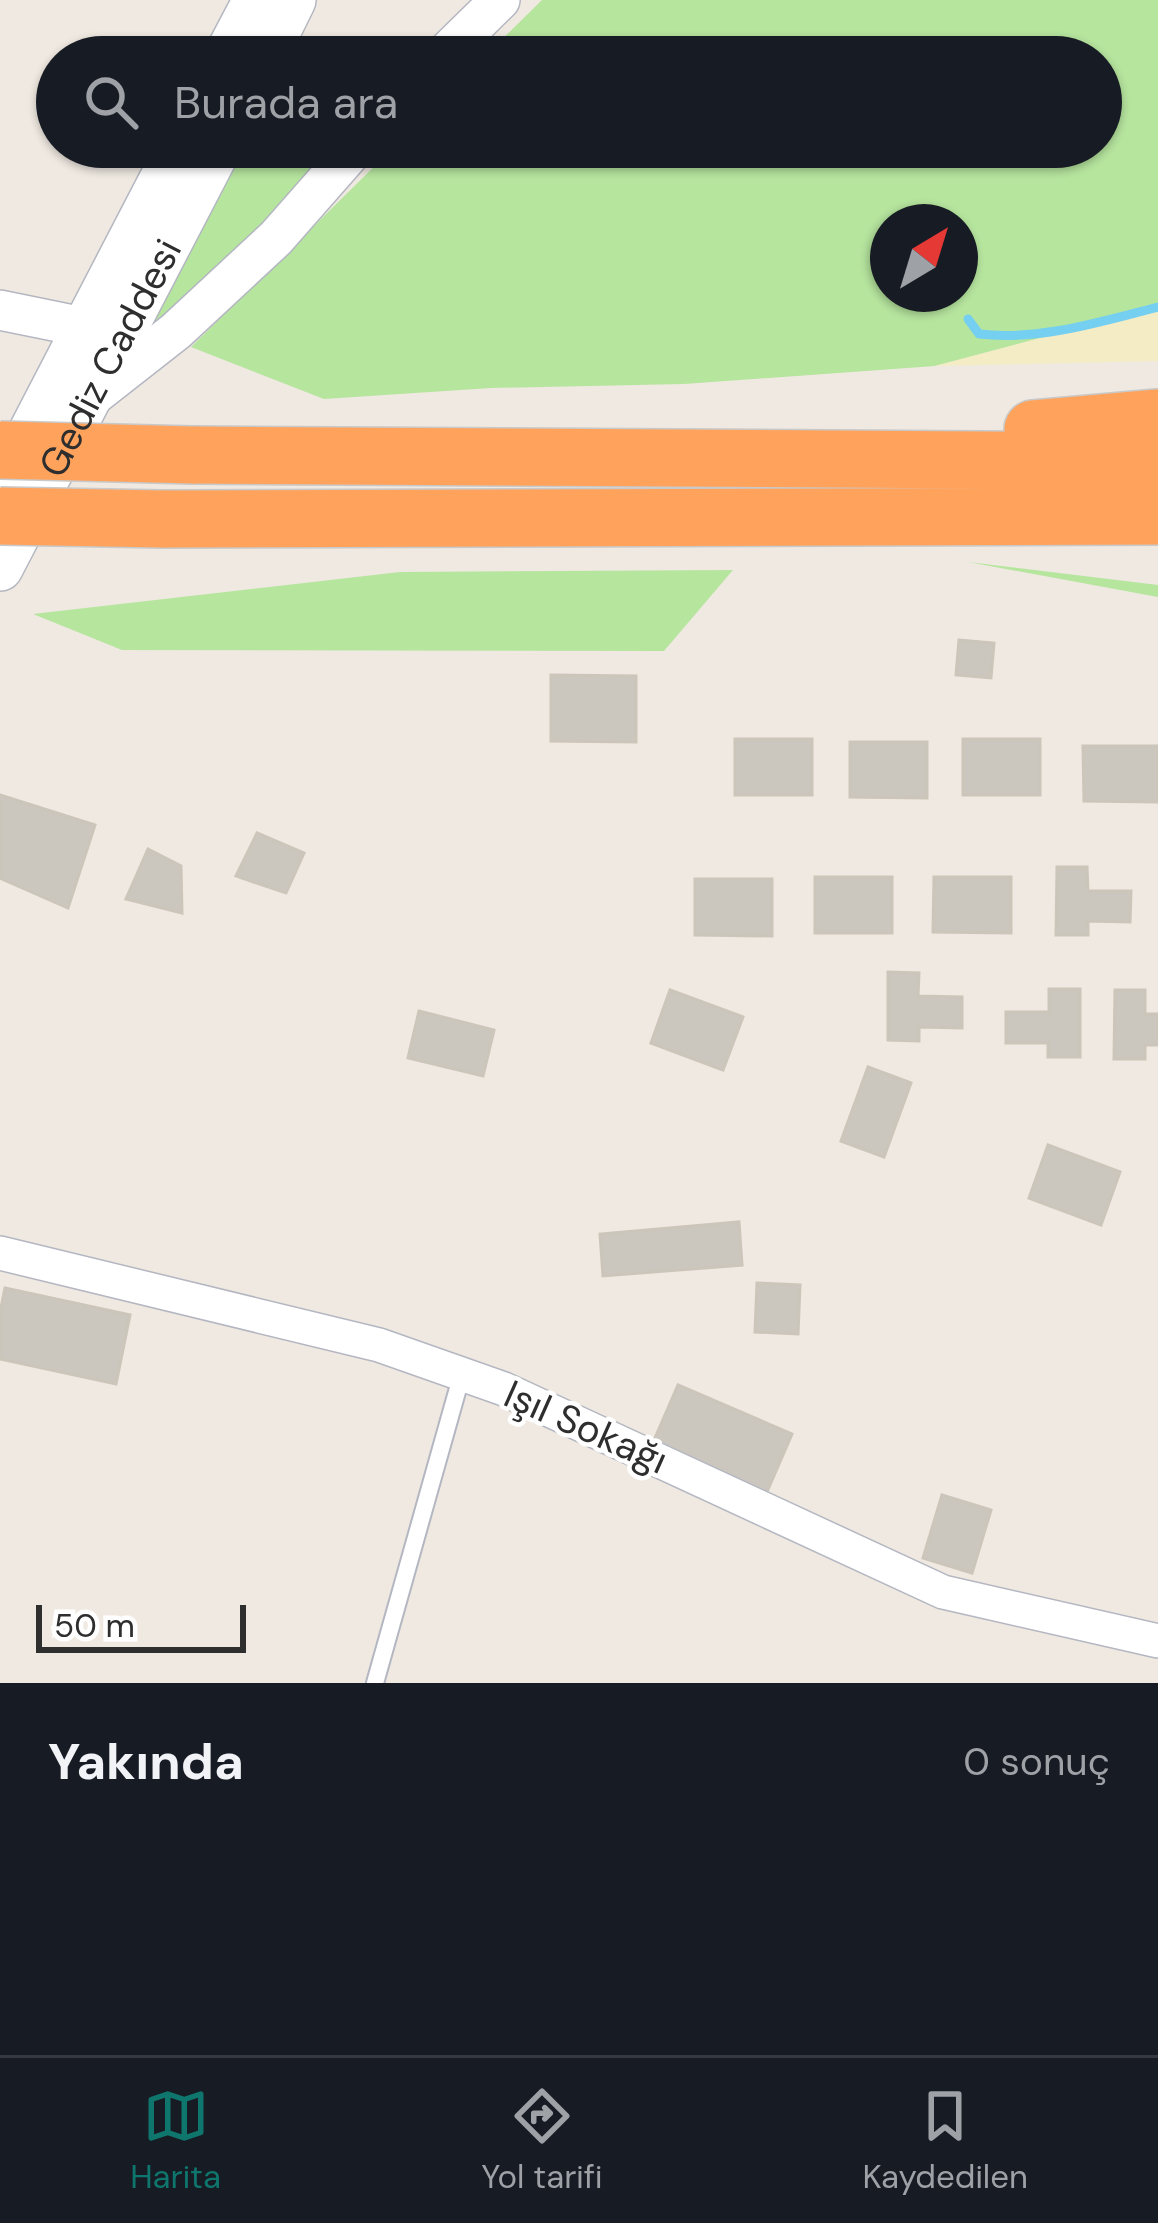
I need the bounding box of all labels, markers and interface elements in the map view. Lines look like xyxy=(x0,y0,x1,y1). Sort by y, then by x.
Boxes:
search box xyxy=(36,36,1122,168)
icon: search xyxy=(78,69,144,135)
text: Burada ara xyxy=(174,73,398,132)
north arrow xyxy=(870,204,978,312)
street label: Gediz Caddesi xyxy=(26,230,192,486)
street label: Işıl Sokağı xyxy=(496,1368,676,1486)
scale bar xyxy=(36,1599,246,1652)
text: 50 m xyxy=(54,1604,135,1647)
text: Yakında xyxy=(48,1728,244,1795)
text: 0 sonuç xyxy=(963,1736,1110,1787)
tab: Harita xyxy=(130,2083,221,2198)
tab: Yol tarifi xyxy=(481,2083,602,2198)
tab: Kaydedilen xyxy=(863,2083,1028,2198)

